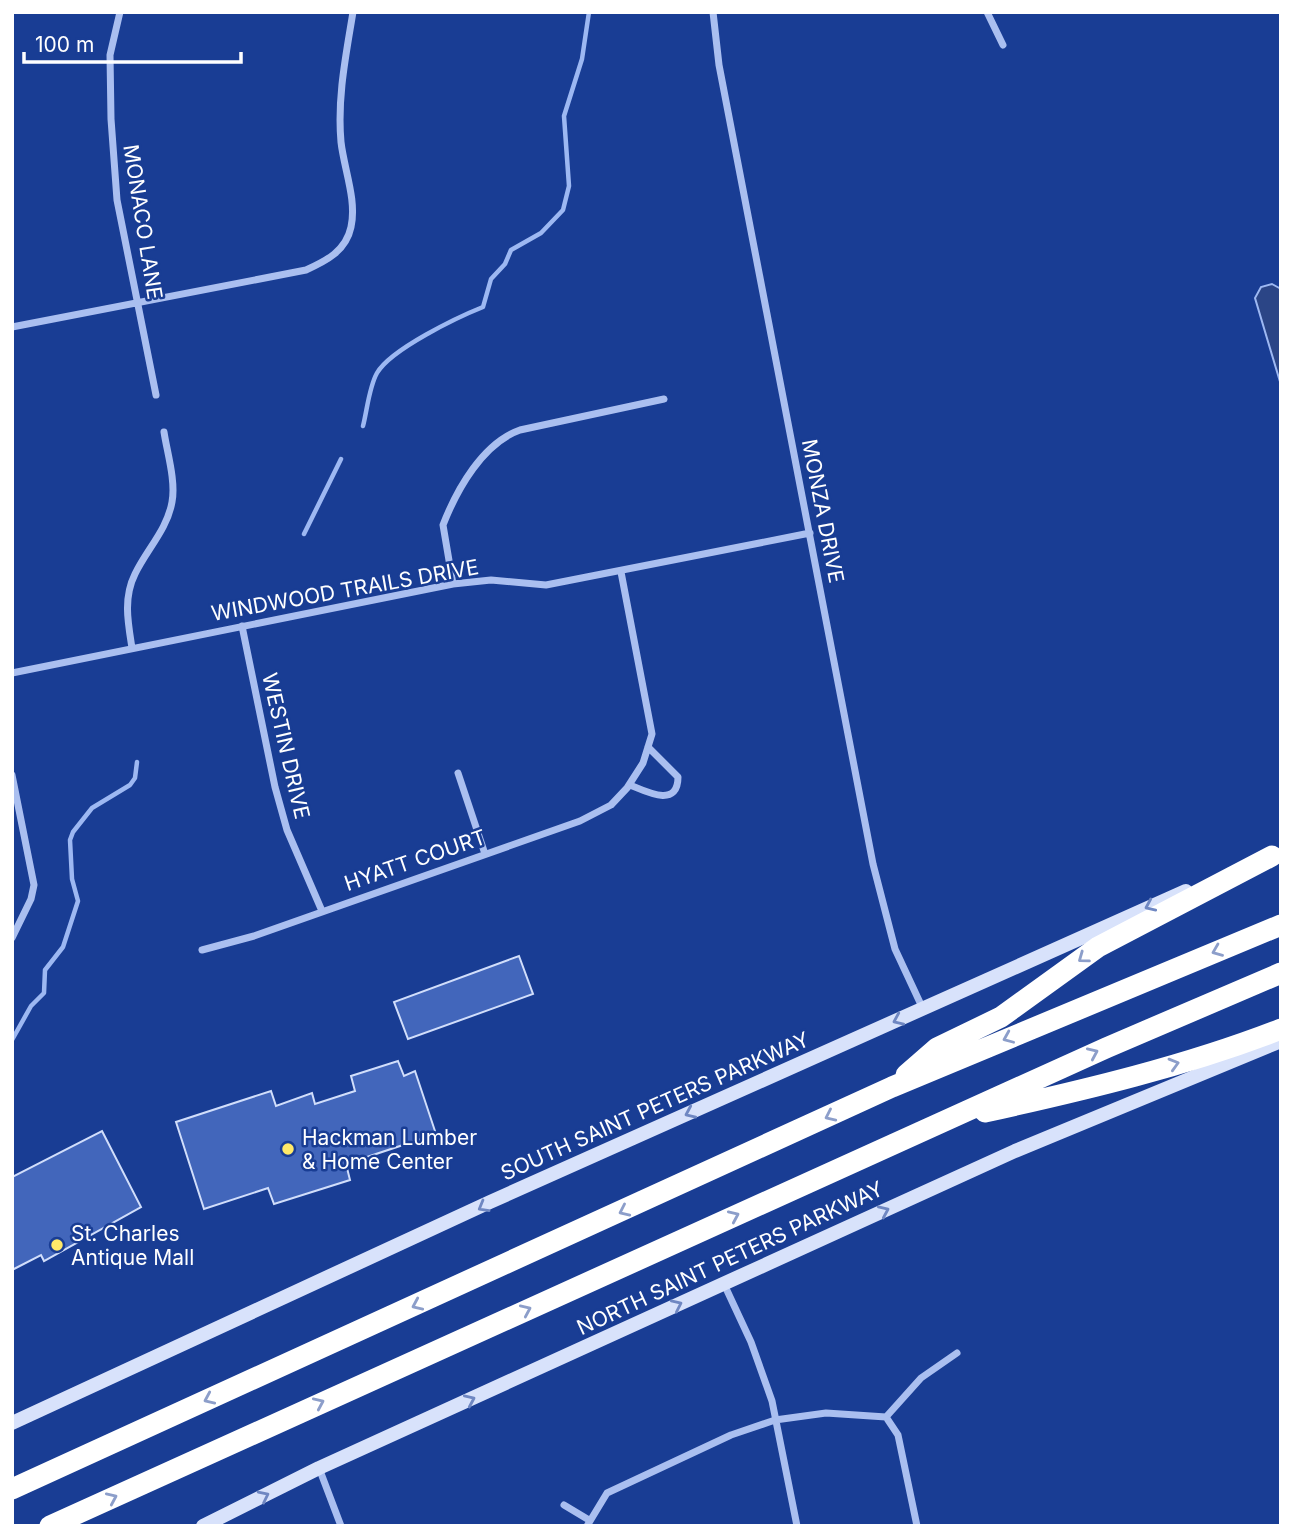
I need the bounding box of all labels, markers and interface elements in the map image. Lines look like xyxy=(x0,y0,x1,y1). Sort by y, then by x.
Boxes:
scale bar xyxy=(24,21,242,65)
text: 100 m xyxy=(35,32,94,57)
street label: MONACO LANE xyxy=(118,143,168,301)
street label: MONZA DRIVE xyxy=(797,437,849,585)
street label: WINDWOOD TRAILS DRIVE xyxy=(209,554,481,626)
street label: WESTIN DRIVE xyxy=(257,671,315,821)
street label: HYATT COURT xyxy=(341,824,489,896)
one-way arrow xyxy=(1145,898,1157,912)
one-way arrow xyxy=(1212,942,1224,956)
one-way arrow xyxy=(1078,950,1091,962)
one-way arrow xyxy=(893,1012,905,1026)
street label: SOUTH SAINT PETERS PARKWAY xyxy=(497,1026,813,1186)
one-way arrow xyxy=(1002,1030,1014,1044)
one-way arrow xyxy=(1086,1048,1099,1062)
one-way arrow xyxy=(1168,1057,1180,1072)
one-way arrow xyxy=(685,1105,698,1119)
one-way arrow xyxy=(825,1108,837,1122)
place label: Hackman Lumber & Home Center xyxy=(302,1125,477,1174)
marker: Hackman Lumber & Home Center xyxy=(280,1141,296,1157)
street label: NORTH SAINT PETERS PARKWAY xyxy=(573,1176,887,1340)
one-way arrow xyxy=(478,1199,491,1212)
one-way arrow xyxy=(618,1203,631,1217)
one-way arrow xyxy=(877,1205,889,1219)
one-way arrow xyxy=(726,1210,739,1224)
place label: St. Charles Antique Mall xyxy=(71,1221,194,1270)
marker: St. Charles Antique Mall xyxy=(49,1237,65,1253)
one-way arrow xyxy=(411,1297,424,1311)
one-way arrow xyxy=(670,1299,682,1313)
one-way arrow xyxy=(519,1304,531,1318)
one-way arrow xyxy=(204,1391,217,1405)
one-way arrow xyxy=(463,1394,475,1408)
one-way arrow xyxy=(312,1398,324,1412)
one-way arrow xyxy=(257,1490,269,1504)
one-way arrow xyxy=(105,1492,117,1506)

